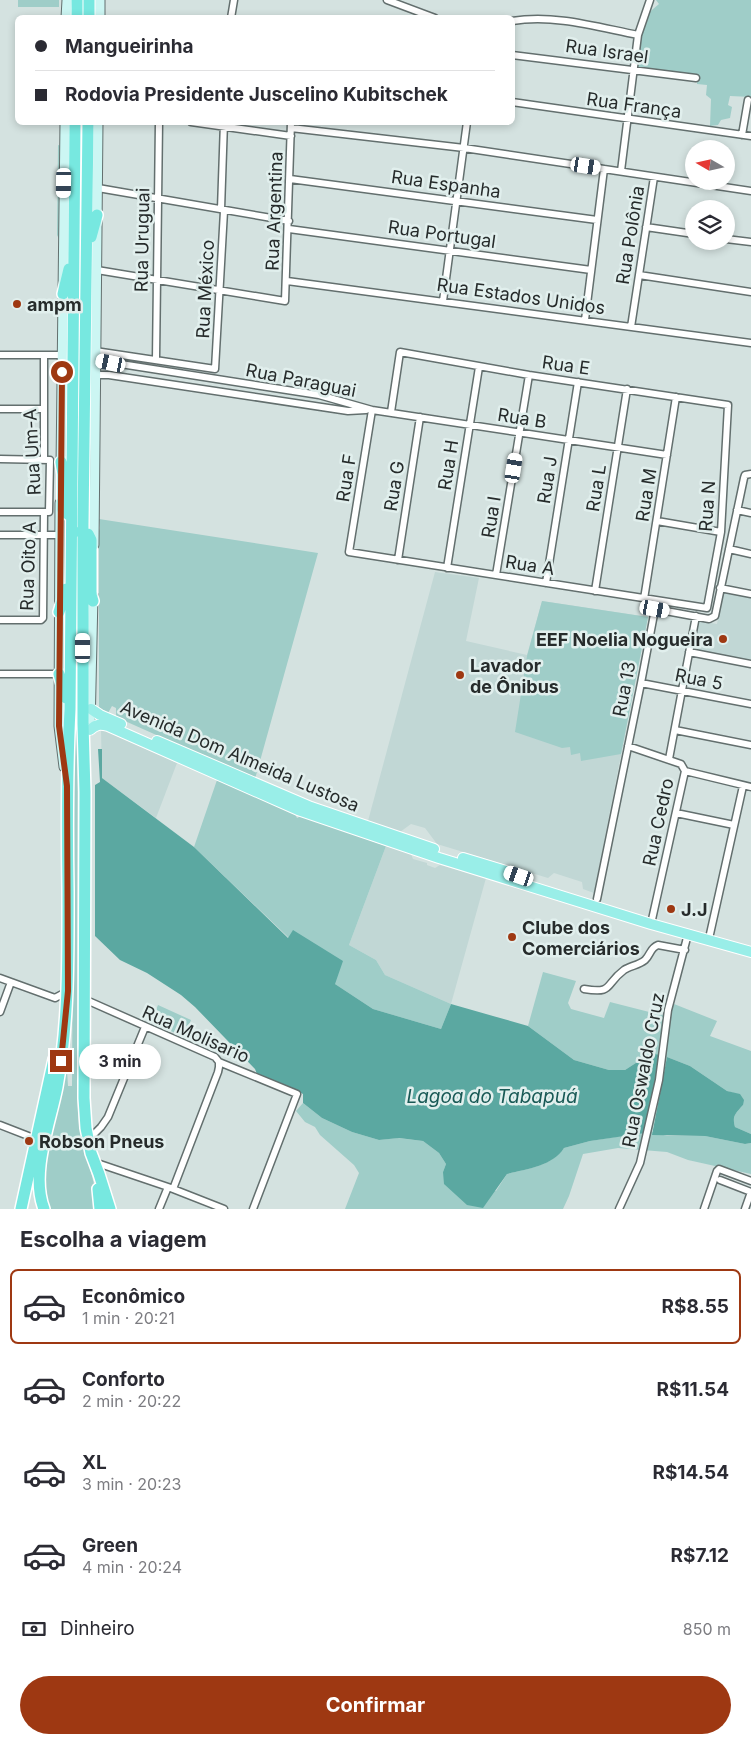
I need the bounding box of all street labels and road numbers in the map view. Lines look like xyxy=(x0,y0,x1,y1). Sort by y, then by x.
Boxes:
street label: Rua Israel xyxy=(564,35,650,67)
street label: Rua França xyxy=(585,88,683,122)
street label: Rua Argentina xyxy=(261,151,287,271)
street label: Rua Espanha xyxy=(390,166,502,202)
street label: Rua Polônia xyxy=(612,184,648,286)
street label: Rua Uruguai xyxy=(131,188,153,292)
street label: Rua Portugal xyxy=(387,216,497,252)
street label: Rua México xyxy=(192,239,218,339)
street label: Rua Estados Unidos xyxy=(435,274,607,318)
street label: Rua E xyxy=(541,351,591,379)
street label: Rua Paraguai xyxy=(244,359,358,401)
street label: Rua B xyxy=(496,404,548,432)
street label: Rua Um-A xyxy=(19,408,45,496)
street label: Rua H xyxy=(434,438,462,492)
street label: Rua F xyxy=(332,453,360,503)
street label: Rua J xyxy=(533,455,561,505)
street label: Rua G xyxy=(380,459,408,513)
street label: Rua L xyxy=(582,463,610,513)
street label: Rua M xyxy=(631,467,661,523)
street label: Rua N xyxy=(695,480,719,532)
street label: Rua I xyxy=(477,495,505,539)
street label: Rua Oito A xyxy=(16,521,40,611)
street label: Rua A xyxy=(504,551,556,579)
street label: Rua 13 xyxy=(608,660,640,718)
street label: Rua 5 xyxy=(673,664,725,694)
street label: Avenida Dom Almeida Lustosa xyxy=(117,696,363,816)
street label: Rua Cedro xyxy=(638,776,678,868)
street label: Rua Oswaldo Cruz xyxy=(618,991,668,1149)
street label: Rua Molisario xyxy=(139,1001,253,1067)

